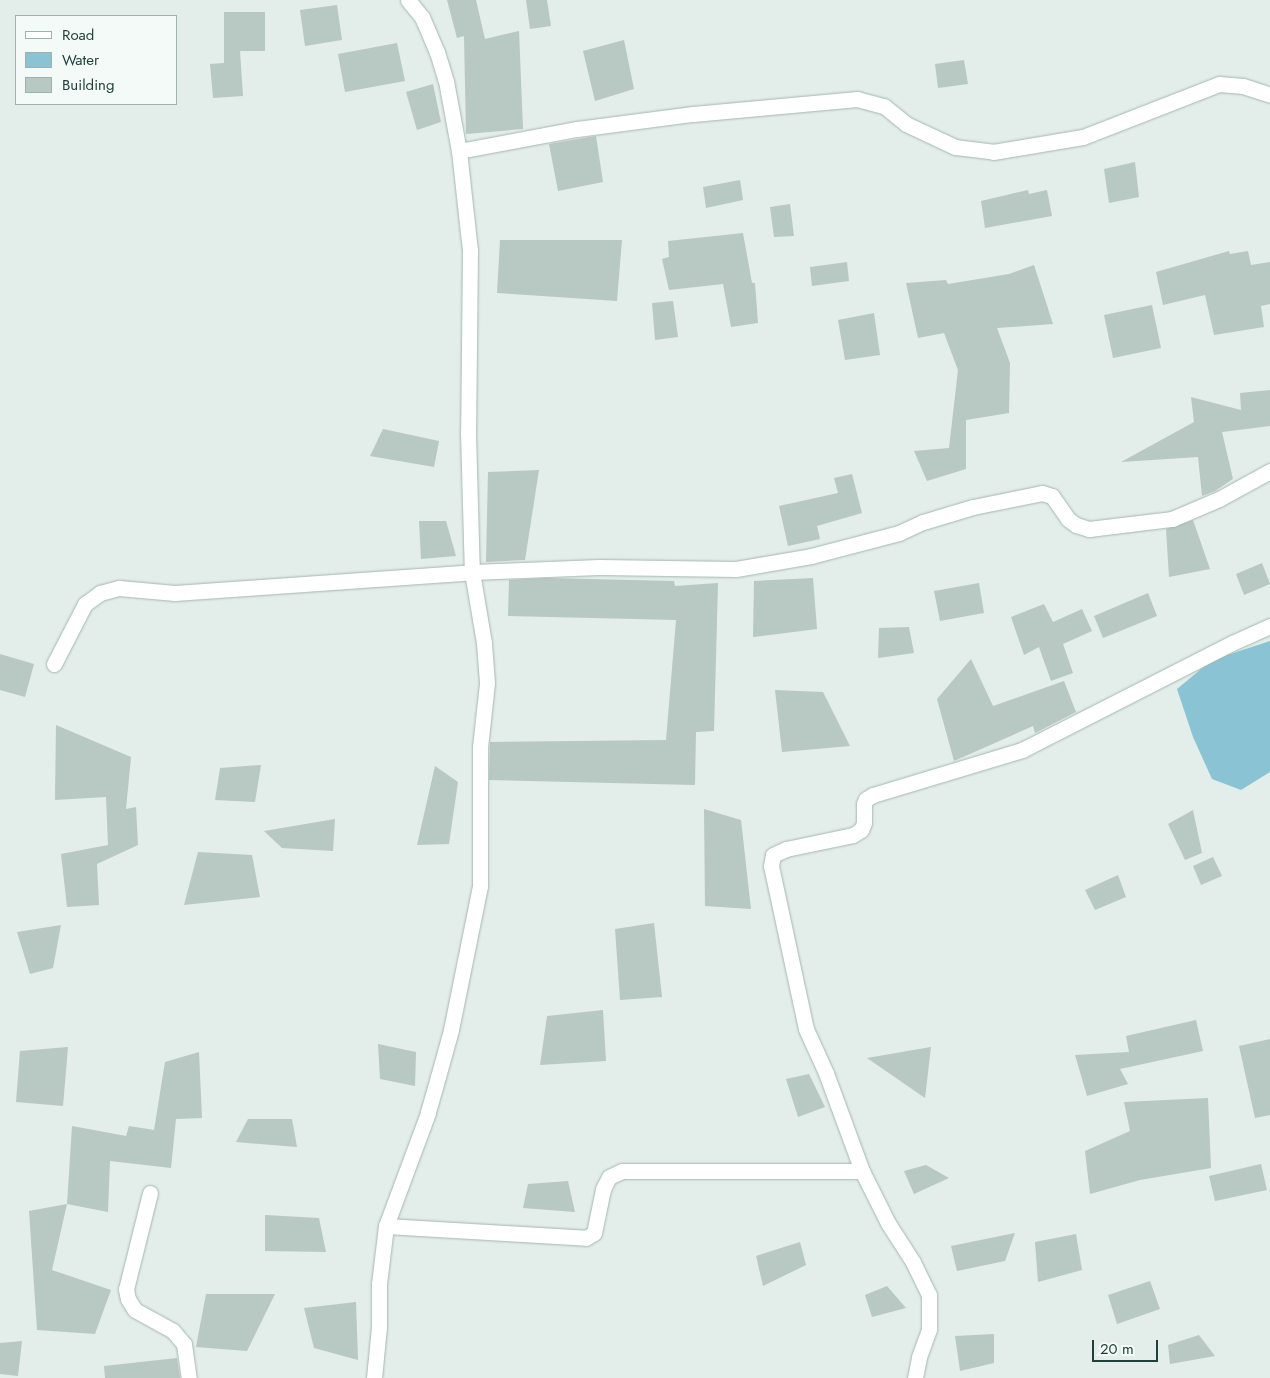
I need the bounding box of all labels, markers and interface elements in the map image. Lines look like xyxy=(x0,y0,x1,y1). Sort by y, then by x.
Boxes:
legend xyxy=(15,15,178,105)
text: Road xyxy=(62,24,94,46)
text: Water xyxy=(62,49,99,71)
text: Building xyxy=(62,74,114,96)
scale bar xyxy=(1095,1330,1161,1362)
text: 20 m xyxy=(1100,1338,1134,1360)

